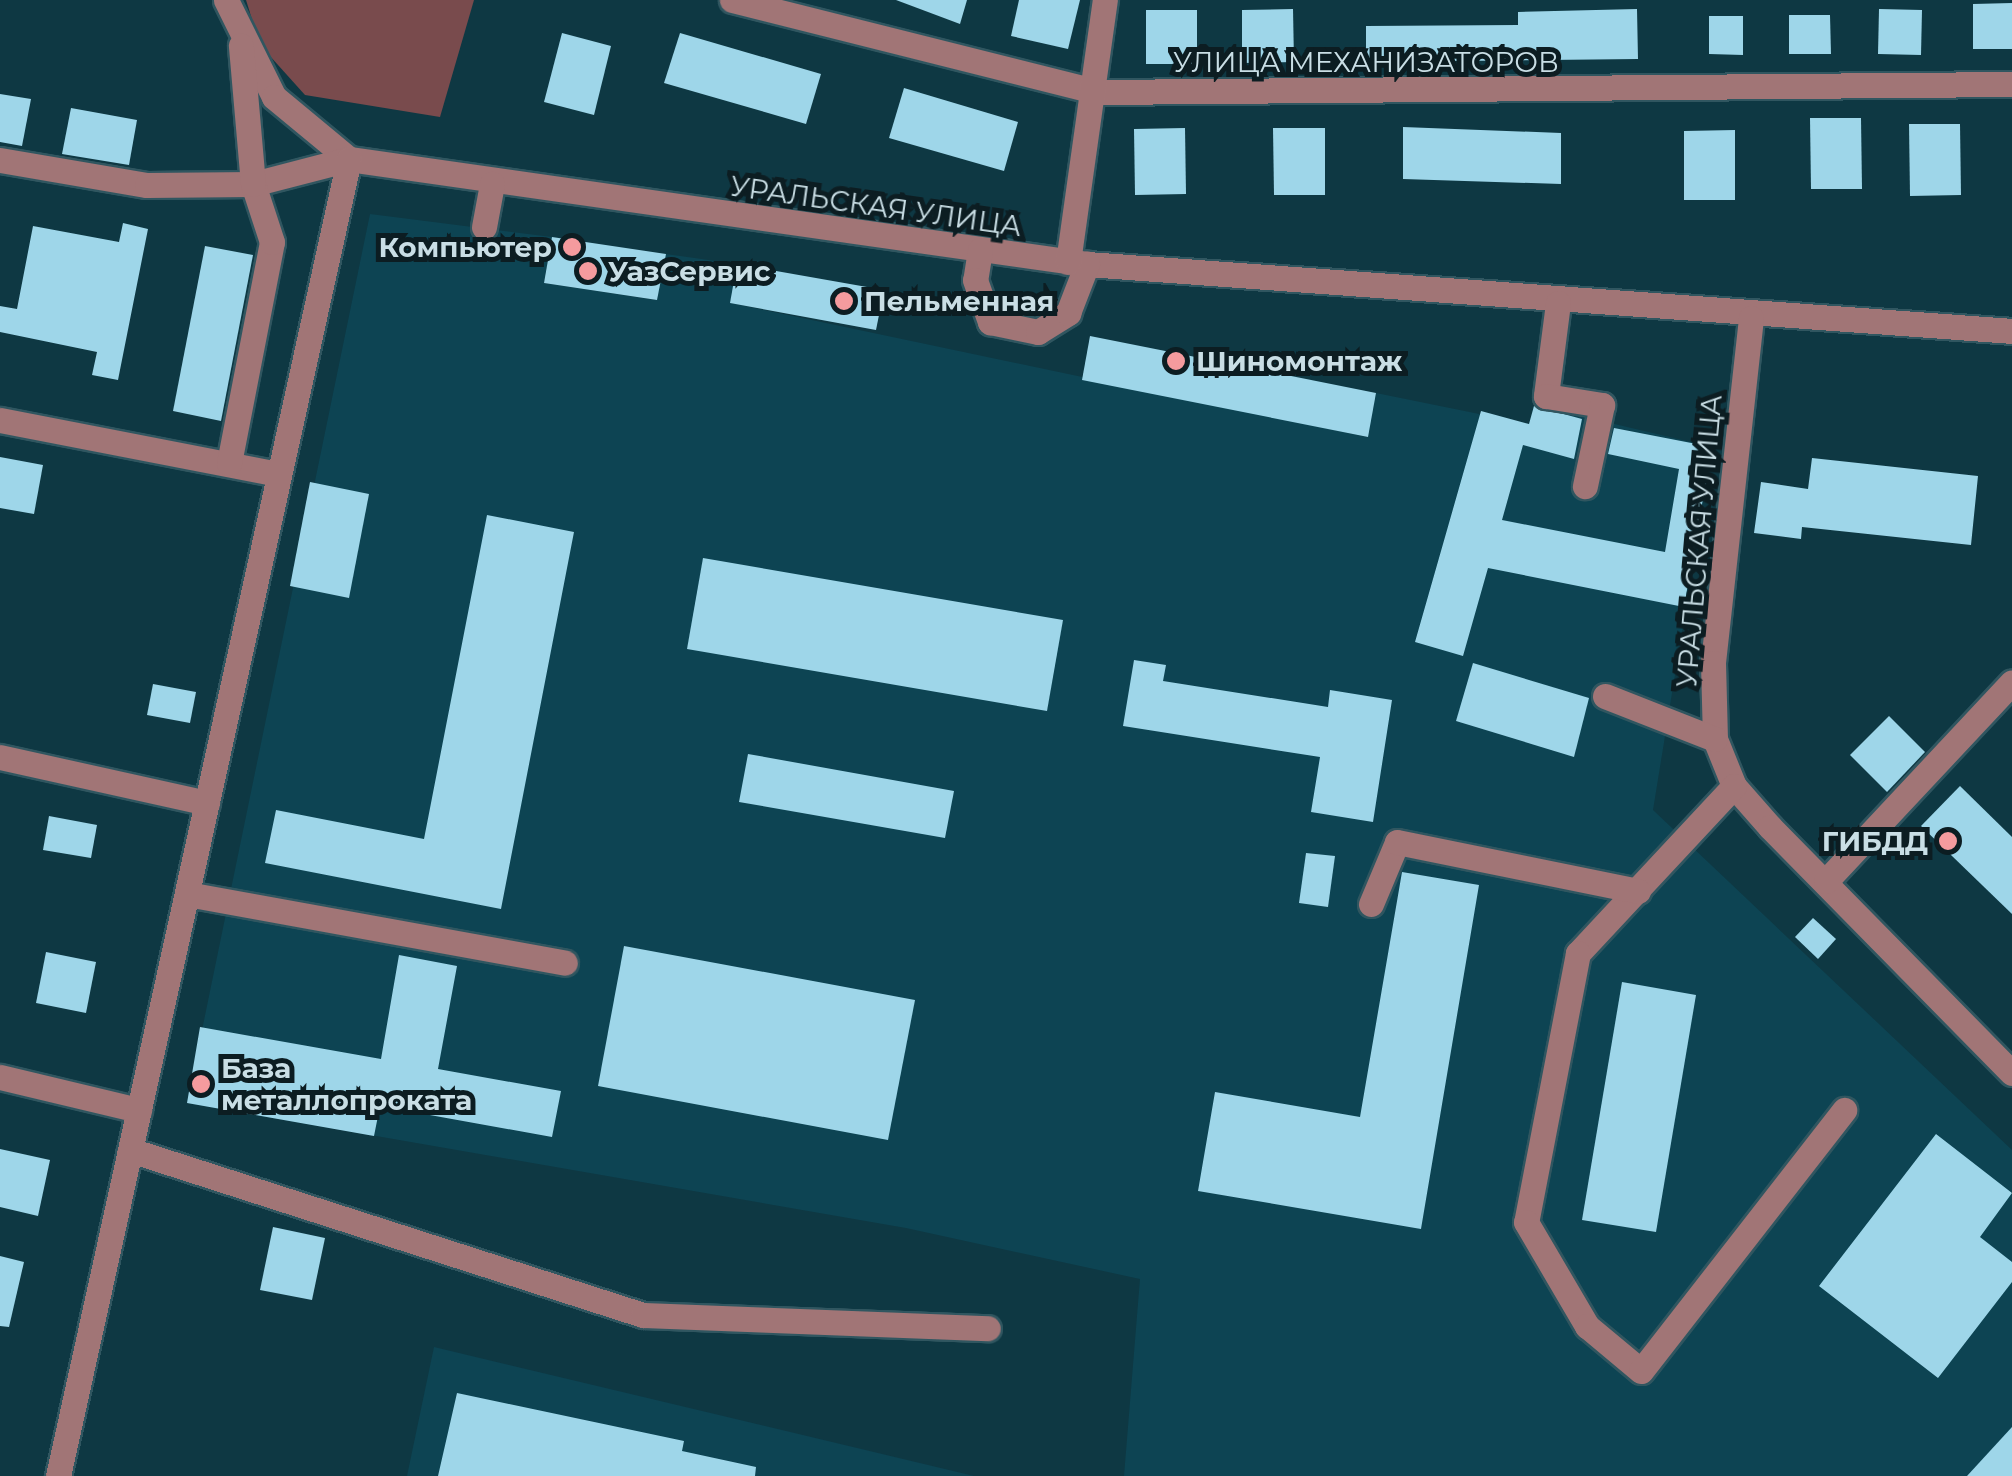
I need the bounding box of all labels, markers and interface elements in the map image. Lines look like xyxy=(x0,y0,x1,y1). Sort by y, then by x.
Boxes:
street label: УЛИЦА МЕХАНИЗАТОРОВ xyxy=(1173,45,1559,79)
street label: УРАЛЬСКАЯ УЛИЦА xyxy=(728,169,1024,243)
place label: Компьютер xyxy=(378,230,552,264)
marker: Компьютер xyxy=(561,236,583,258)
place label: УазСервис xyxy=(608,254,770,288)
marker: УазСервис xyxy=(577,260,599,282)
place label: Пельменная xyxy=(864,284,1054,318)
marker: Пельменная xyxy=(833,290,855,312)
place label: Шиномонтаж xyxy=(1196,344,1402,378)
marker: Шиномонтаж xyxy=(1165,350,1187,372)
street label: УРАЛЬСКАЯ УЛИЦА xyxy=(1669,393,1729,689)
place label: ГИБДД xyxy=(1822,824,1928,858)
marker: ГИБДД xyxy=(1937,830,1959,852)
place label: База металлопроката xyxy=(221,1051,472,1117)
marker: База металлопроката xyxy=(190,1073,212,1095)

